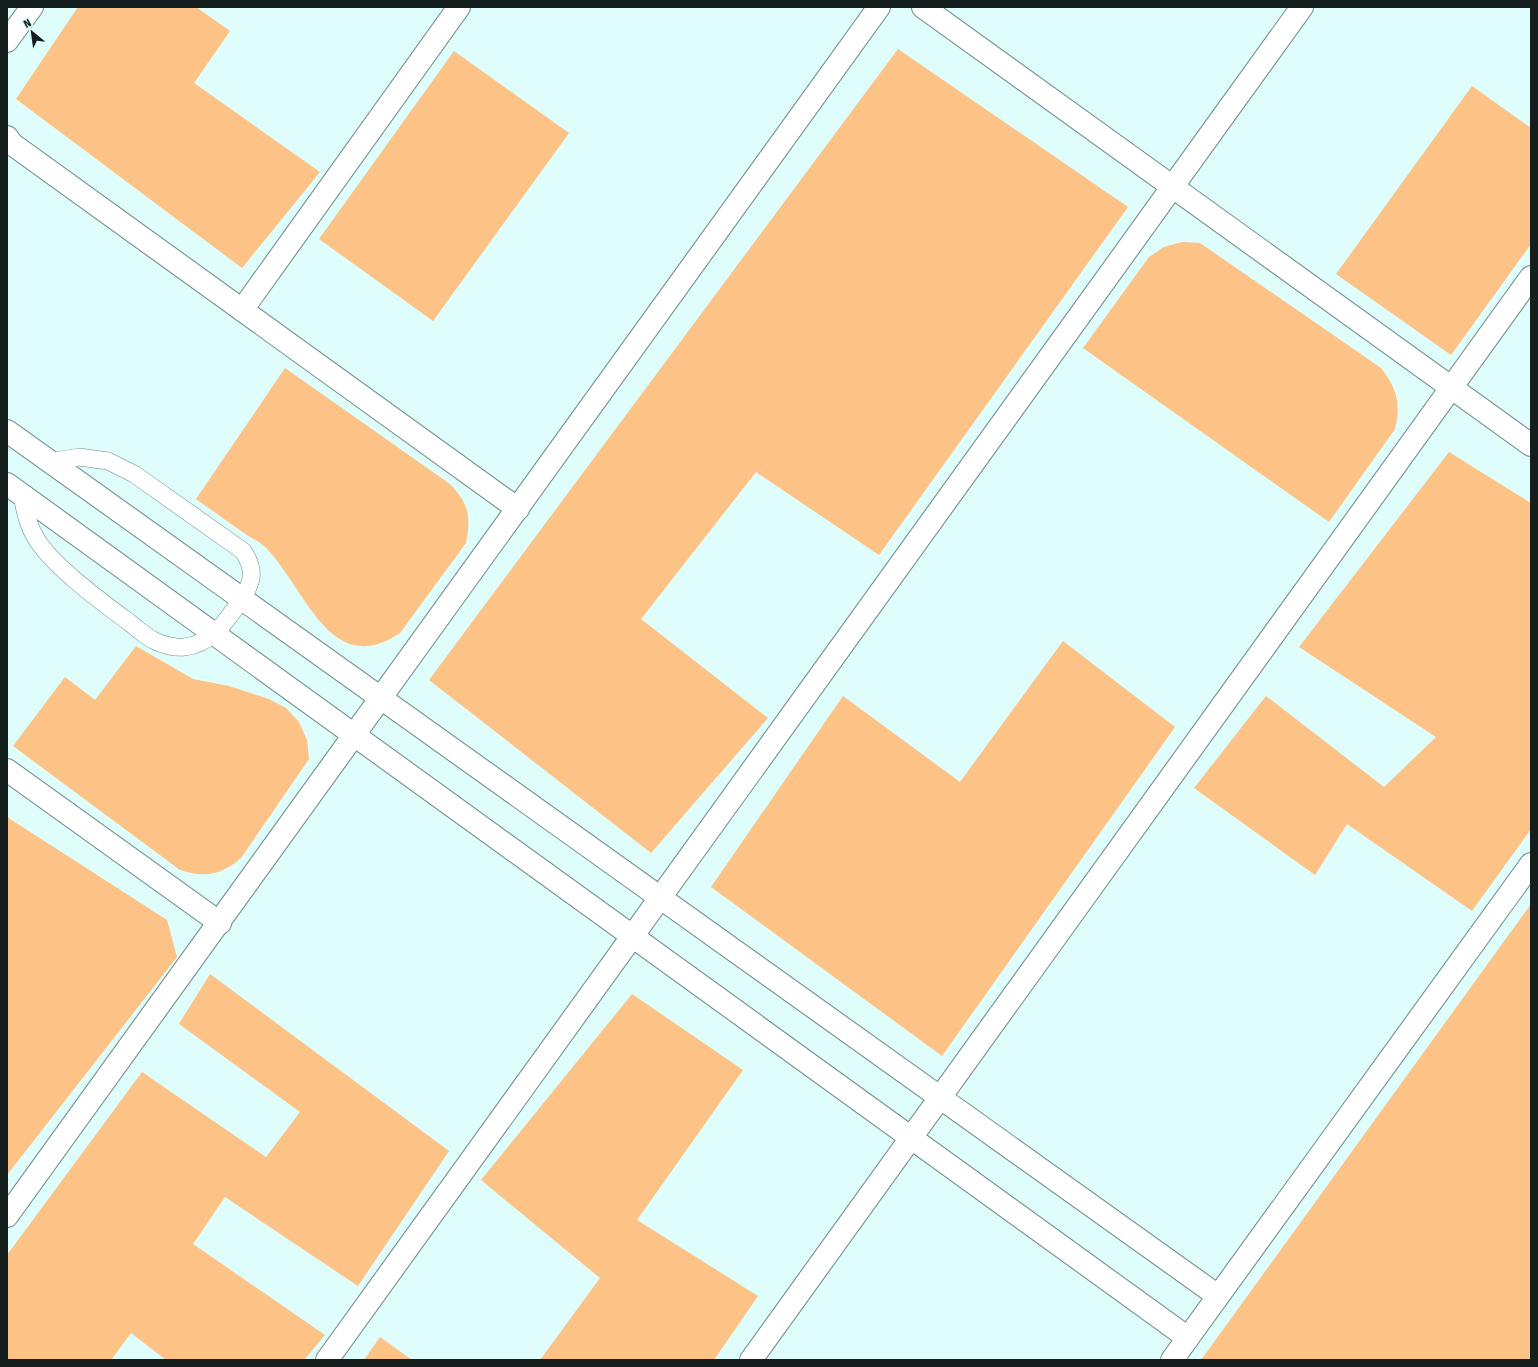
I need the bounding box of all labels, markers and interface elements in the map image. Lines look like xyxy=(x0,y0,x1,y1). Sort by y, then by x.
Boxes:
north arrow xyxy=(12,12,52,52)
text: N xyxy=(21,16,33,31)

